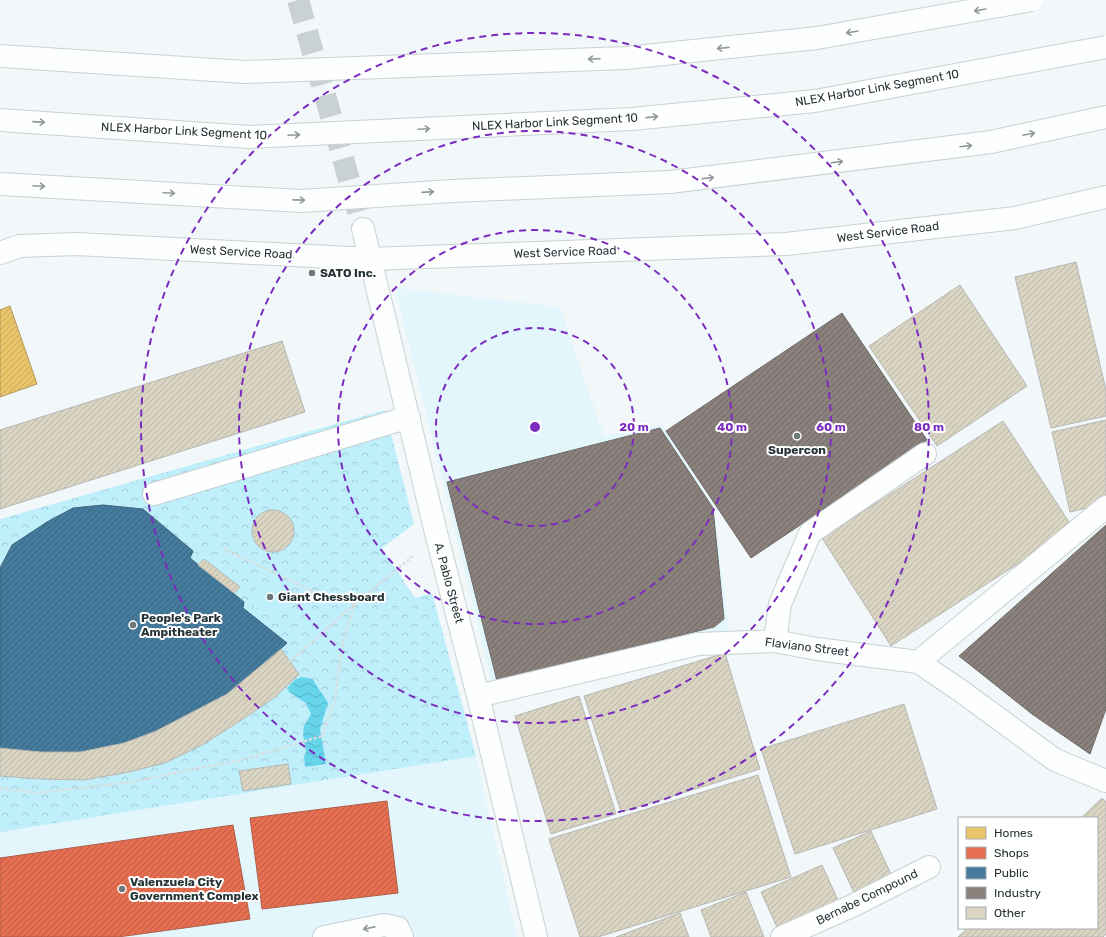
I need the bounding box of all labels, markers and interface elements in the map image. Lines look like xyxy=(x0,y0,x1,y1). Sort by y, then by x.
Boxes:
one-way arrow xyxy=(974,6,987,14)
one-way arrow xyxy=(846,28,859,36)
one-way arrow xyxy=(717,44,730,51)
one-way arrow xyxy=(588,55,601,63)
street label: NLEX Harbor Link Segment 10 xyxy=(794,67,960,109)
street label: NLEX Harbor Link Segment 10 xyxy=(472,111,638,133)
one-way arrow xyxy=(645,114,658,121)
one-way arrow xyxy=(32,119,45,126)
street label: NLEX Harbor Link Segment 10 xyxy=(101,120,267,142)
one-way arrow xyxy=(417,125,430,132)
one-way arrow xyxy=(1023,130,1036,138)
one-way arrow xyxy=(287,131,300,138)
one-way arrow xyxy=(959,142,972,149)
one-way arrow xyxy=(830,158,843,165)
one-way arrow xyxy=(701,174,714,181)
one-way arrow xyxy=(32,182,45,189)
one-way arrow xyxy=(421,189,434,196)
one-way arrow xyxy=(162,190,175,197)
one-way arrow xyxy=(292,197,305,204)
street label: West Service Road xyxy=(836,219,940,245)
street label: West Service Road xyxy=(189,242,293,262)
street label: West Service Road xyxy=(513,243,617,261)
place label: SATO Inc. xyxy=(320,266,376,280)
marker: SATO Inc. xyxy=(307,268,317,278)
centre of rings xyxy=(528,420,542,434)
text: 20 m xyxy=(619,420,649,434)
text: 40 m xyxy=(717,420,747,434)
text: 60 m xyxy=(816,420,846,434)
text: 80 m xyxy=(914,420,944,434)
marker: Supercon xyxy=(792,431,802,441)
place label: Supercon xyxy=(768,443,826,457)
street label: A. Pablo Street xyxy=(432,541,467,625)
place label: Giant Chessboard xyxy=(278,590,385,604)
marker: Giant Chessboard xyxy=(265,592,275,602)
place label: People's Park Ampitheater xyxy=(141,611,221,639)
marker: People's Park Ampitheater xyxy=(128,620,138,630)
street label: Flaviano Street xyxy=(764,635,850,659)
legend xyxy=(958,817,1098,929)
text: Homes xyxy=(994,826,1033,840)
text: Shops xyxy=(994,846,1029,860)
street label: Bernabe Compound xyxy=(814,866,920,928)
text: Public xyxy=(994,866,1029,880)
place label: Valenzuela City Government Complex xyxy=(130,875,259,903)
marker: Valenzuela City Government Complex xyxy=(117,884,127,894)
text: Industry xyxy=(994,886,1041,900)
text: Other xyxy=(994,906,1026,920)
one-way arrow xyxy=(363,925,376,933)

